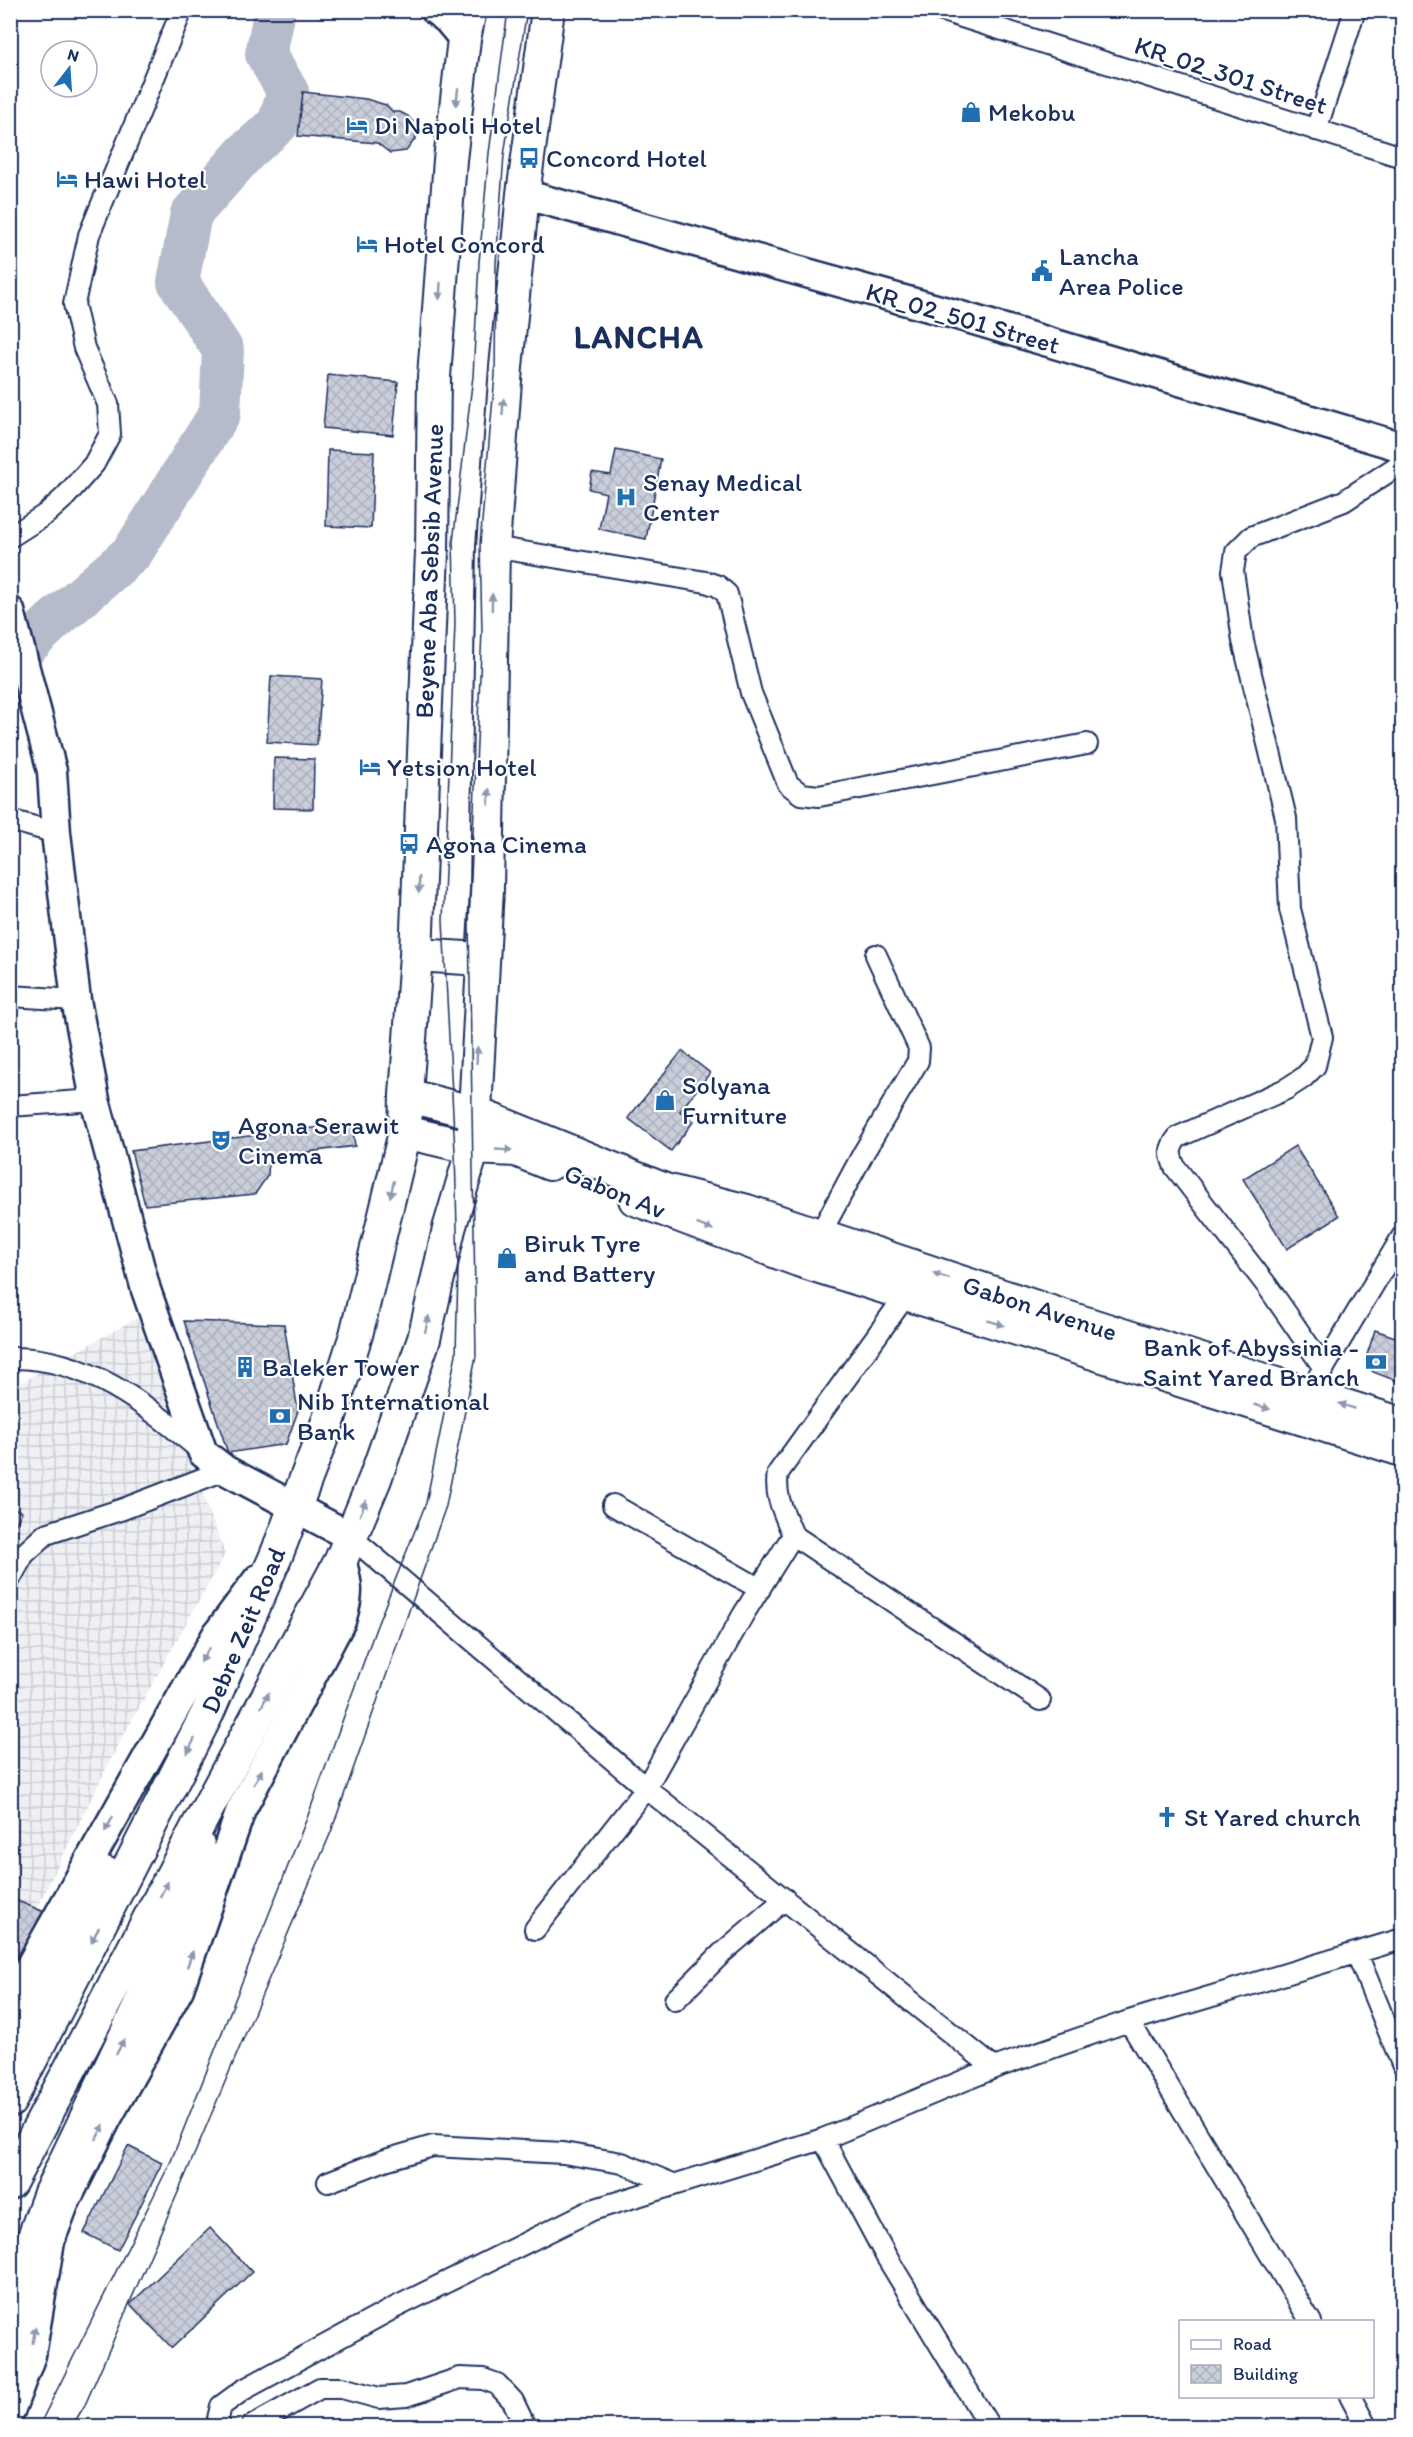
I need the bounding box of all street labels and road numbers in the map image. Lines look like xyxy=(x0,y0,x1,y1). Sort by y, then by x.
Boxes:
street label: KR_02_301 Street xyxy=(1131,29,1332,121)
street label: KR_02_501 Street xyxy=(862,275,1064,361)
street label: Beyene Aba Sebsib Avenue xyxy=(408,423,450,719)
street label: Gabon Av xyxy=(560,1156,670,1226)
street label: Gabon Avenue xyxy=(959,1268,1121,1348)
street label: Debre Zeit Road xyxy=(194,1541,293,1718)

